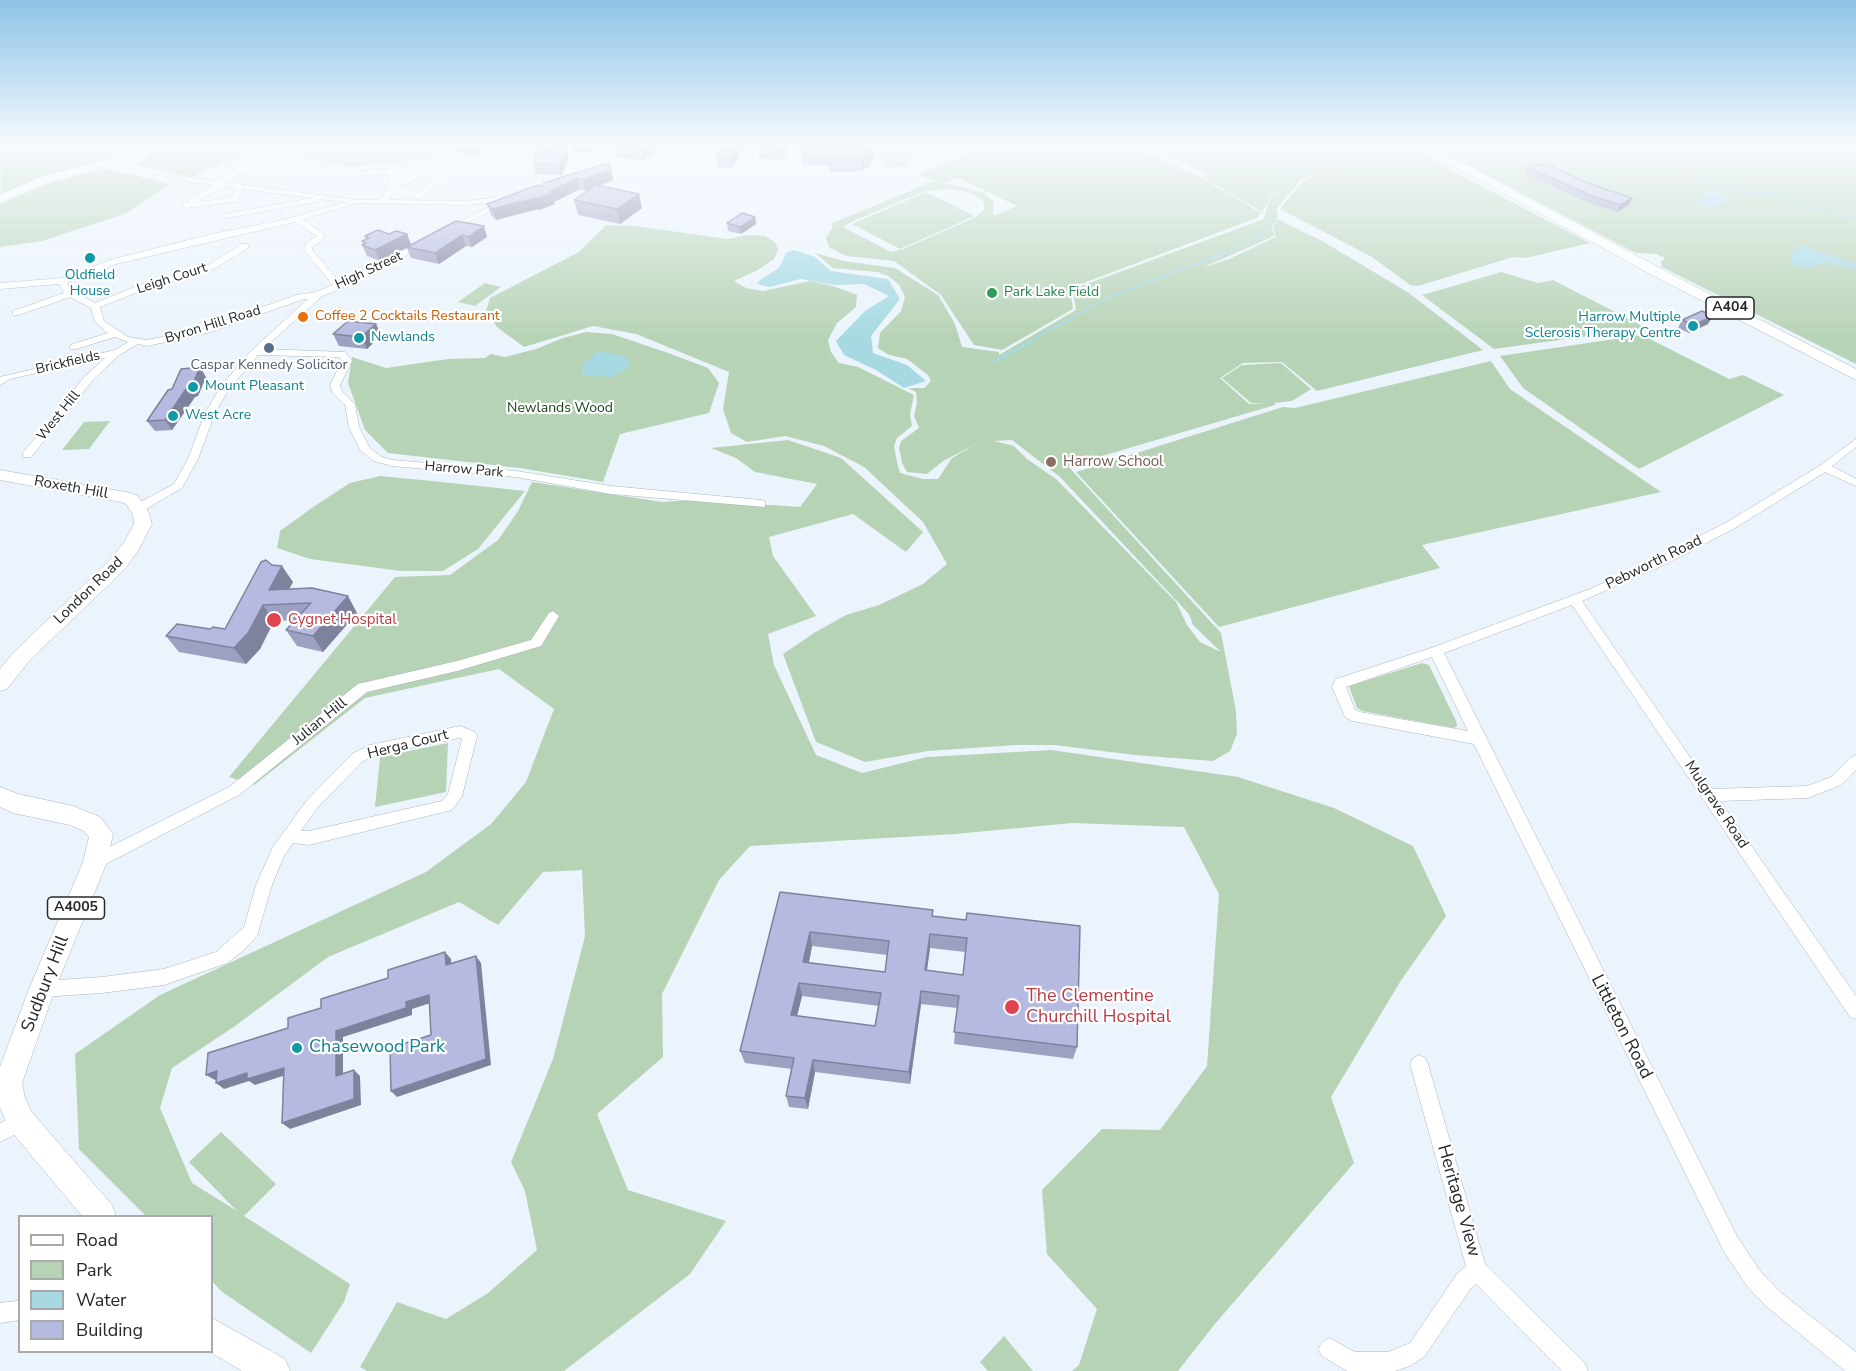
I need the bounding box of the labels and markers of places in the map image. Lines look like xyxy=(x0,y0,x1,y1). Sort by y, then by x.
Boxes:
marker: Oldfield House xyxy=(83,251,97,265)
place label: Oldfield House xyxy=(65,268,115,300)
place label: Park Lake Field xyxy=(1004,285,1099,301)
marker: Park Lake Field xyxy=(985,286,999,300)
place label: Coffee 2 Cocktails Restaurant xyxy=(315,309,500,325)
marker: Coffee 2 Cocktails Restaurant xyxy=(296,310,310,324)
place label: Harrow Multiple Sclerosis Therapy Centre xyxy=(1525,310,1681,342)
marker: Harrow Multiple Sclerosis Therapy Centre xyxy=(1686,319,1700,333)
place label: Newlands xyxy=(371,330,435,346)
marker: Newlands xyxy=(352,331,366,345)
marker: Caspar Kennedy Solicitor xyxy=(262,341,276,355)
place label: Caspar Kennedy Solicitor xyxy=(190,358,348,374)
place label: Mount Pleasant xyxy=(205,379,304,395)
marker: Mount Pleasant xyxy=(186,380,200,394)
place label: West Acre xyxy=(185,408,251,424)
marker: West Acre xyxy=(166,409,180,423)
place label: Harrow School xyxy=(1063,453,1164,471)
marker: Harrow School xyxy=(1044,455,1058,469)
marker: Cygnet Hospital xyxy=(265,611,283,629)
place label: Cygnet Hospital xyxy=(288,611,397,629)
place label: The Clementine Churchill Hospital xyxy=(1026,986,1171,1028)
marker: The Clementine Churchill Hospital xyxy=(1003,998,1021,1016)
place label: Chasewood Park xyxy=(309,1037,445,1059)
marker: Chasewood Park xyxy=(290,1041,304,1055)

